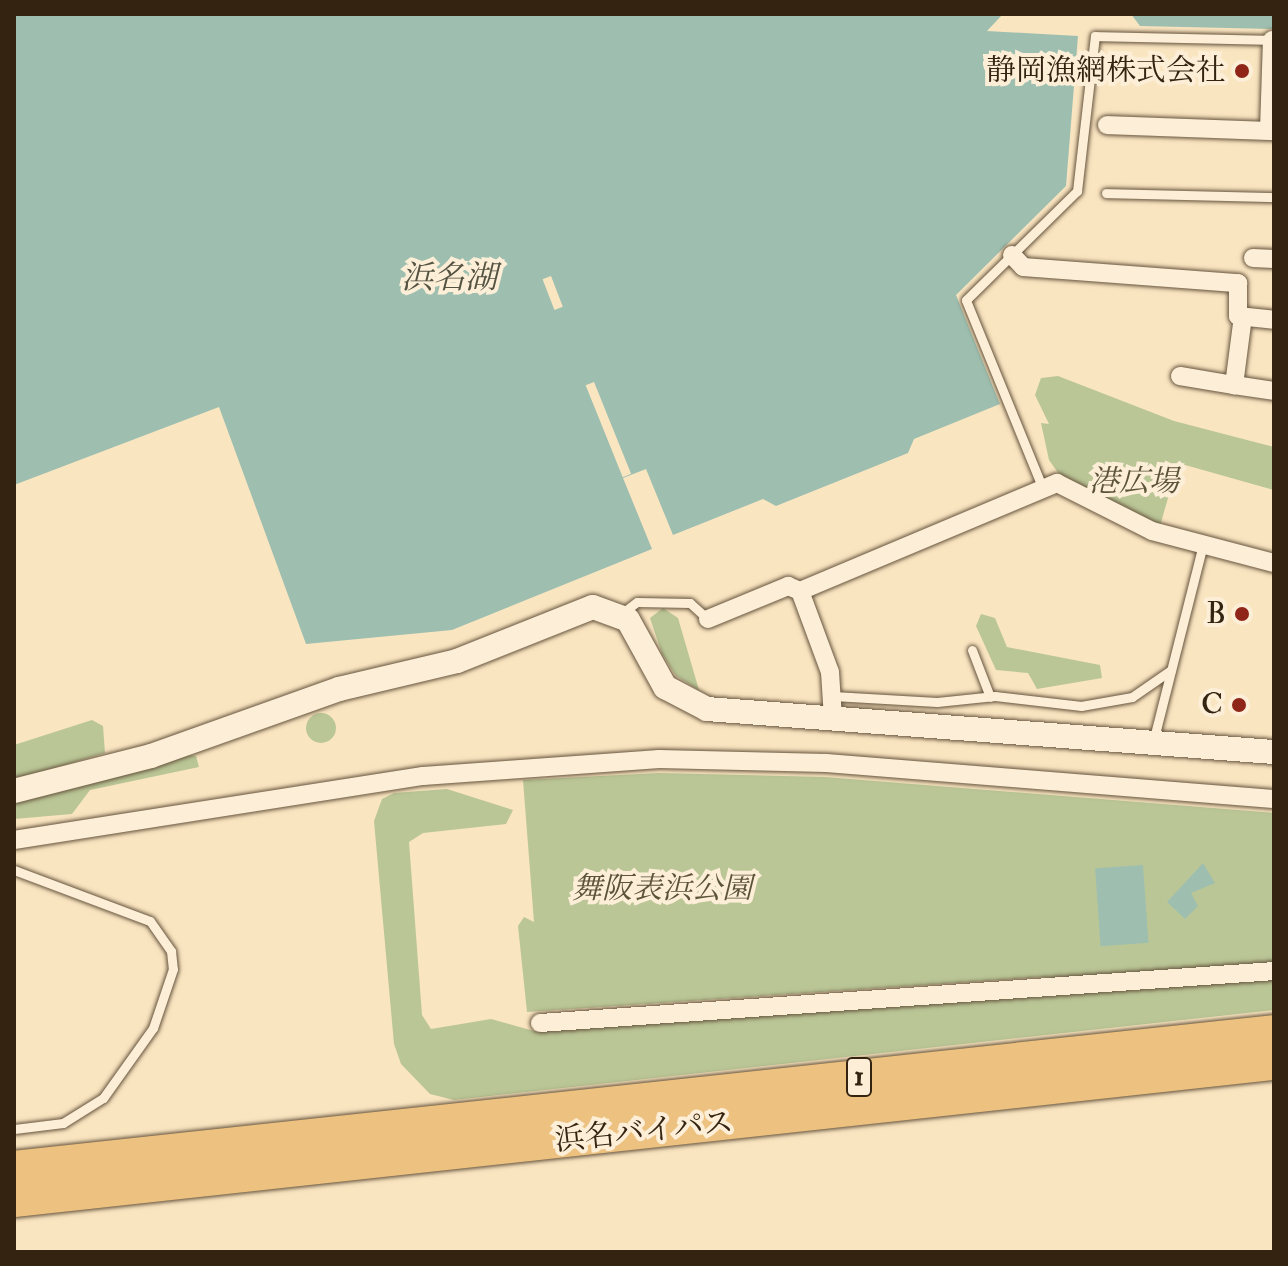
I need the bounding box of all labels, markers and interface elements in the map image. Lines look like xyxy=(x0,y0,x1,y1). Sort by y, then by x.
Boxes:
place label: 静岡漁網株式会社 xyxy=(986,53,1226,89)
marker: 静岡漁網株式会社 xyxy=(1233,62,1251,80)
water label: 浜名湖 xyxy=(401,259,497,297)
park label: 港広場 xyxy=(1089,464,1179,500)
place label: B xyxy=(1206,596,1226,632)
marker: B xyxy=(1233,605,1251,623)
place label: C xyxy=(1201,687,1223,723)
marker: C xyxy=(1230,696,1248,714)
park label: 舞阪表浜公園 xyxy=(572,871,752,907)
road number: 1 xyxy=(845,1053,873,1101)
street label: 浜名バイパス xyxy=(553,1105,735,1159)

